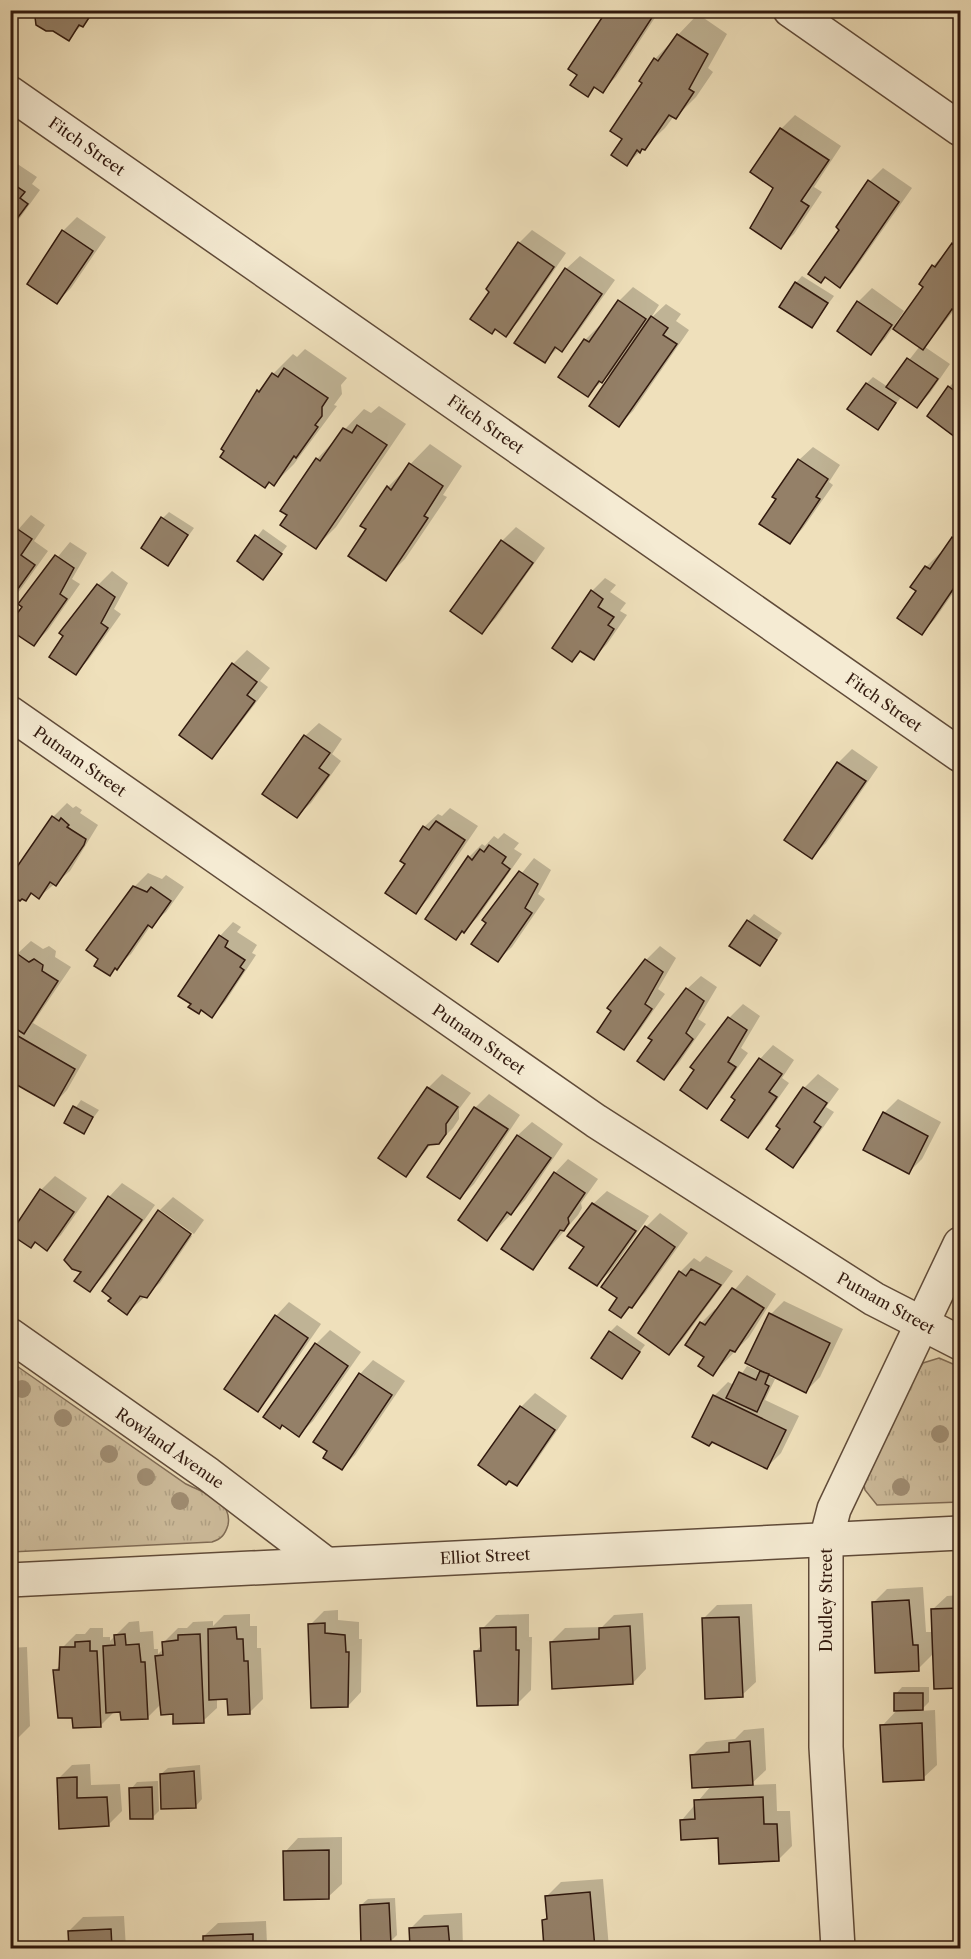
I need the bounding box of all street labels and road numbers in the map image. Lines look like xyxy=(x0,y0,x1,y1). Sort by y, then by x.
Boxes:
street label: Fitch Street xyxy=(45,112,129,180)
street label: Fitch Street xyxy=(444,390,528,458)
street label: Fitch Street xyxy=(842,668,926,736)
street label: Putnam Street xyxy=(30,722,131,801)
street label: Putnam Street xyxy=(429,1000,530,1079)
street label: Putnam Street xyxy=(833,1268,939,1338)
street label: Rowland Avenue xyxy=(112,1403,228,1493)
street label: Elliot Street xyxy=(439,1544,531,1568)
street label: Dudley Street xyxy=(816,1548,836,1652)

